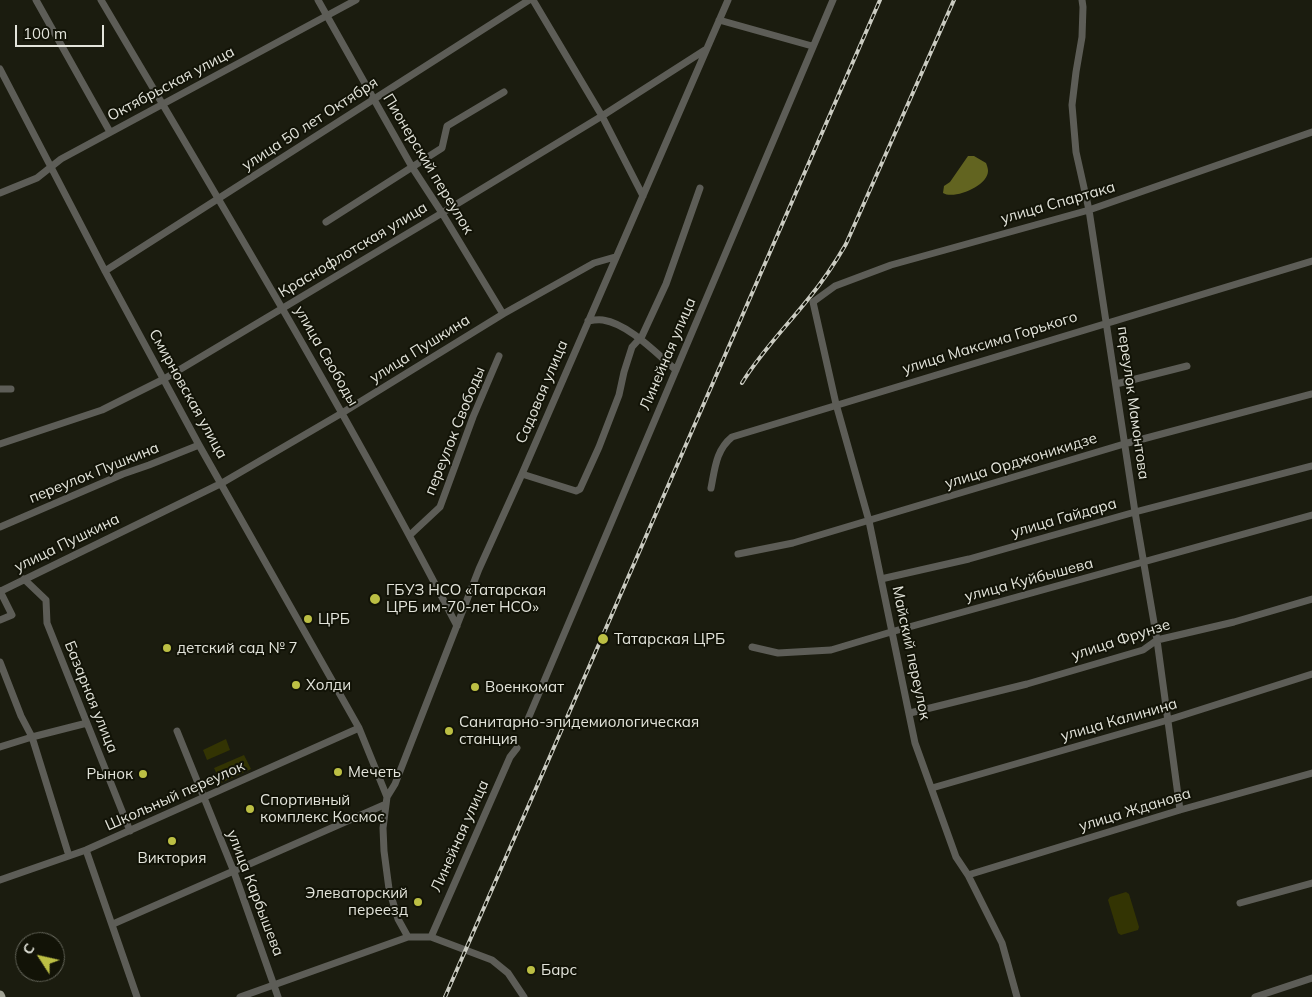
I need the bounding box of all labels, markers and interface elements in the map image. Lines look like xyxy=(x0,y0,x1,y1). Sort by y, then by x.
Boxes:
scale bar xyxy=(18,15,106,47)
text: 100 m xyxy=(23,24,67,43)
street label: Октябрьская улица xyxy=(104,43,238,125)
street label: улица 50 лет Октября xyxy=(239,73,381,175)
street label: Пионерский переулок xyxy=(379,90,477,238)
street label: улица Спартака xyxy=(999,178,1117,228)
street label: Краснофлотская улица xyxy=(275,198,431,302)
street label: Линейная улица xyxy=(636,295,700,413)
street label: улица Свободы xyxy=(290,303,362,409)
street label: улица Максима Горького xyxy=(900,308,1080,378)
street label: улица Пушкина xyxy=(367,311,473,387)
street label: переулок Мамонтова xyxy=(1113,325,1153,481)
street label: Смирновская улица xyxy=(145,326,231,462)
street label: Садовая улица xyxy=(512,338,572,446)
street label: переулок Свободы xyxy=(421,364,489,498)
street label: улица Орджоникидзе xyxy=(943,429,1099,493)
street label: переулок Пушкина xyxy=(26,439,162,507)
street label: улица Гайдара xyxy=(1009,494,1119,542)
street label: улица Пушкина xyxy=(12,510,122,576)
street label: улица Куйбышева xyxy=(963,554,1095,606)
place label: ГБУЗ НСО «Татарская ЦРБ им-70-лет НСО» xyxy=(386,581,546,616)
street label: Майский переулок xyxy=(888,585,934,721)
marker: ГБУЗ НСО «Татарская ЦРБ им-70-лет НСО» xyxy=(368,592,382,606)
place label: ЦРБ xyxy=(318,610,350,628)
marker: ЦРБ xyxy=(302,613,314,625)
street label: улица Фрунзе xyxy=(1069,616,1173,664)
place label: Татарская ЦРБ xyxy=(614,630,725,648)
marker: Татарская ЦРБ xyxy=(596,632,610,646)
street label: Базарная улица xyxy=(60,638,122,756)
place label: детский сад № 7 xyxy=(177,639,298,657)
marker: детский сад № 7 xyxy=(161,642,173,654)
place label: Холди xyxy=(306,676,351,694)
place label: Военкомат xyxy=(485,678,564,696)
marker: Холди xyxy=(290,679,302,691)
marker: Военкомат xyxy=(469,681,481,693)
street label: улица Калинина xyxy=(1059,695,1179,745)
place label: Санитарно-эпидемиологическая станция xyxy=(459,713,699,748)
marker: Санитарно-эпидемиологическая станция xyxy=(443,725,455,737)
street label: Школьный переулок xyxy=(102,757,248,835)
place label: Мечеть xyxy=(348,763,401,781)
place label: Рынок xyxy=(86,765,133,783)
marker: Мечеть xyxy=(332,766,344,778)
marker: Рынок xyxy=(137,768,149,780)
street label: Линейная улица xyxy=(427,777,493,895)
street label: улица Жданова xyxy=(1077,784,1193,836)
place label: Спортивный комплекс Космос xyxy=(260,791,385,826)
marker: Спортивный комплекс Космос xyxy=(244,803,256,815)
street label: улица Карбышева xyxy=(223,827,287,959)
marker: Виктория xyxy=(166,835,178,847)
place label: Виктория xyxy=(137,849,207,867)
place label: Элеваторский переезд xyxy=(305,884,408,919)
marker: Элеваторский переезд xyxy=(412,896,424,908)
north arrow xyxy=(15,932,65,982)
text: С xyxy=(18,940,39,958)
place label: Барс xyxy=(541,961,577,979)
marker: Барс xyxy=(525,964,537,976)

